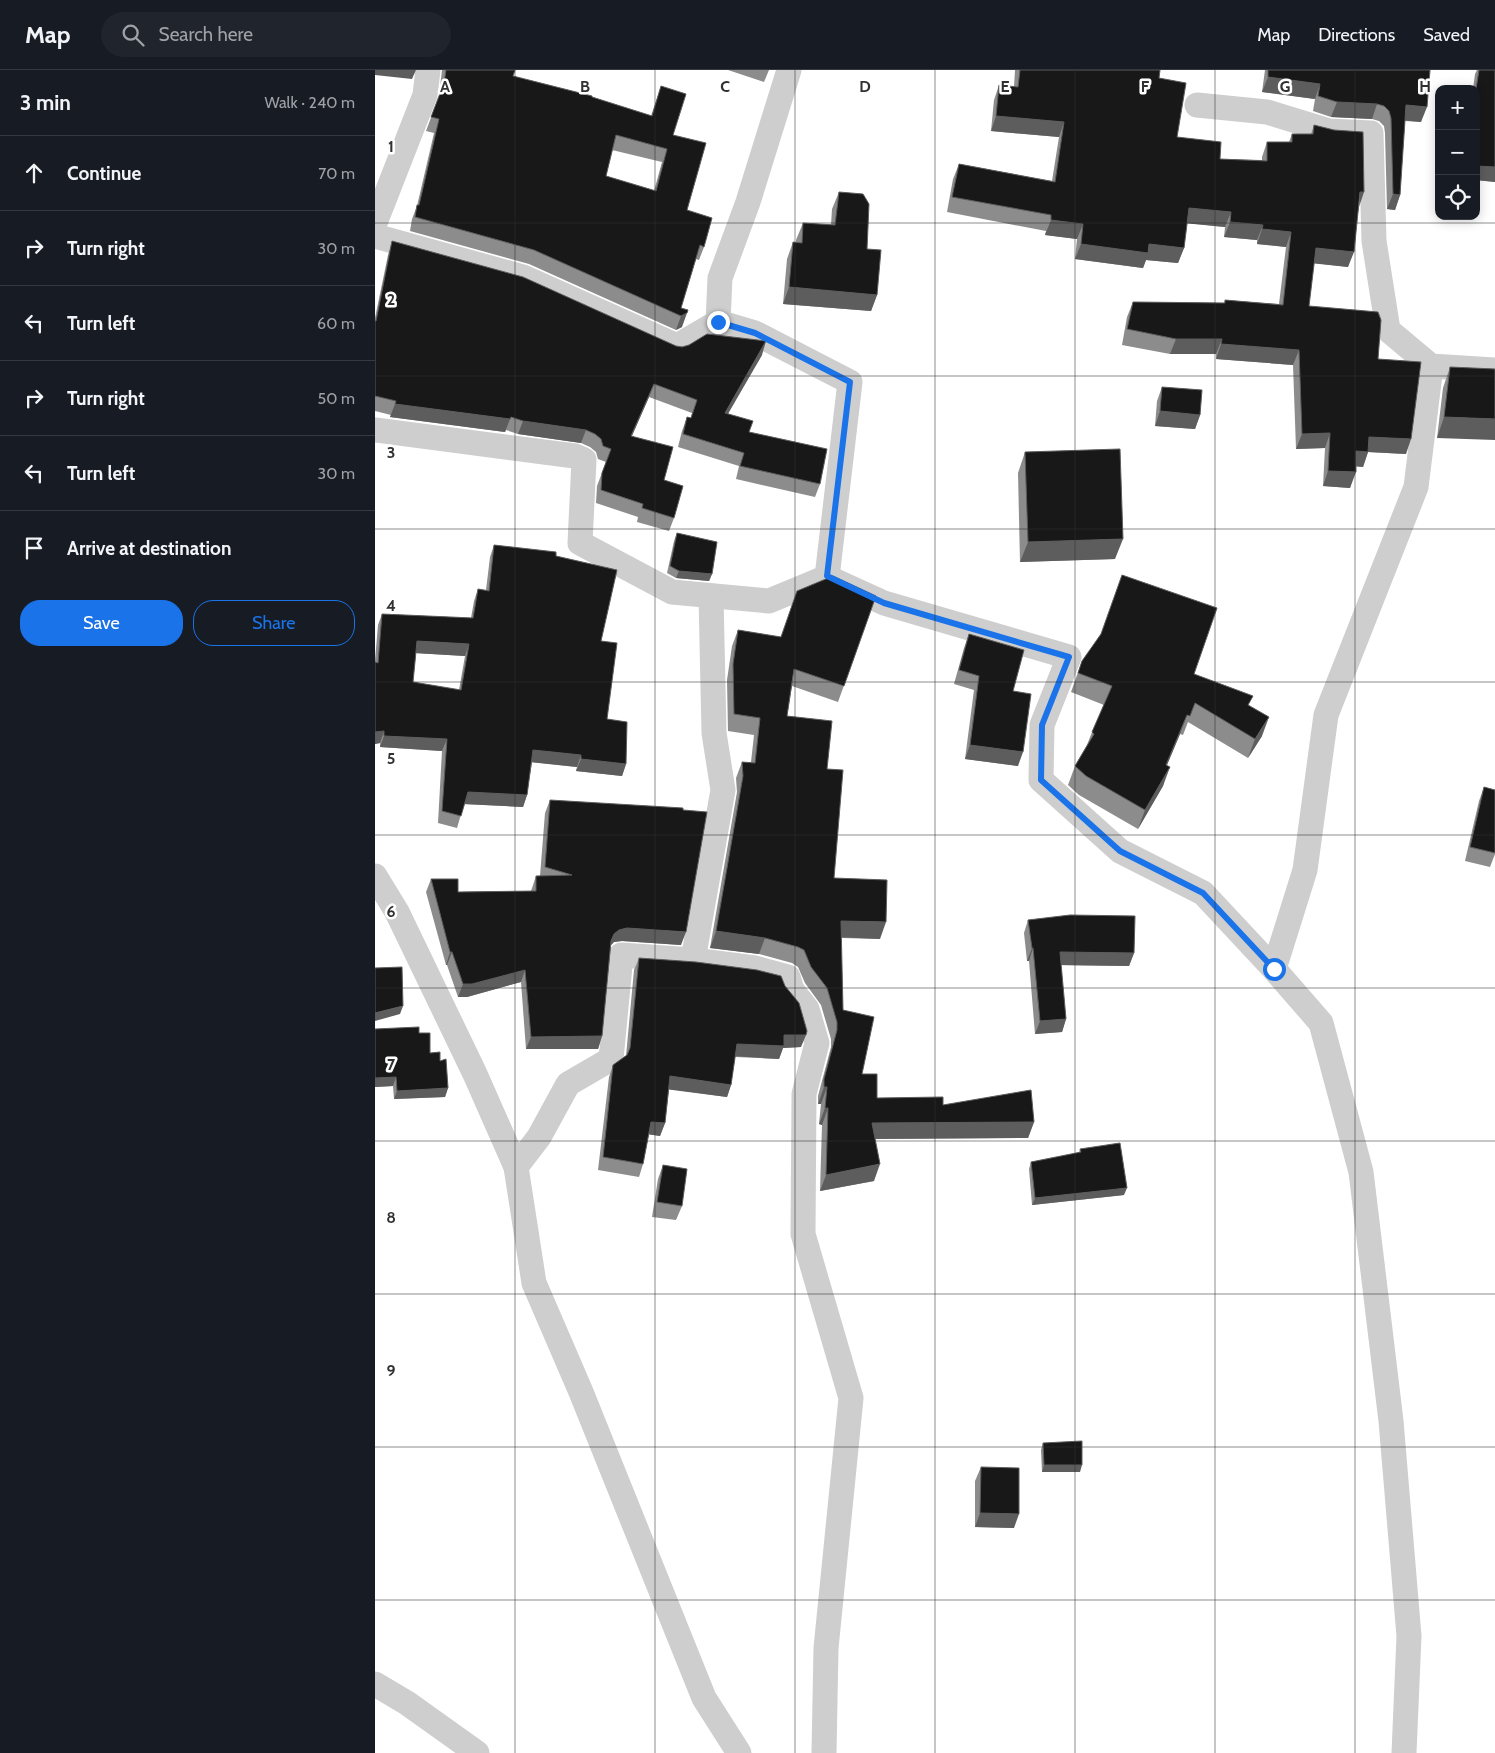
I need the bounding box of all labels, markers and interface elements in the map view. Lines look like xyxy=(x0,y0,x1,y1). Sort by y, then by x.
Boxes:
search box xyxy=(101,12,451,57)
text: Map xyxy=(25,20,71,49)
icon: search xyxy=(119,21,147,49)
text: Search here xyxy=(159,23,253,46)
text: Map xyxy=(1257,24,1290,46)
text: Directions xyxy=(1318,24,1395,46)
text: Saved xyxy=(1423,24,1470,46)
text: A xyxy=(440,77,450,96)
text: B xyxy=(580,77,590,96)
text: C xyxy=(720,77,730,96)
text: D xyxy=(859,77,871,96)
text: E xyxy=(1000,77,1010,96)
text: F xyxy=(1141,77,1150,96)
text: G xyxy=(1280,77,1290,96)
text: H xyxy=(1419,77,1431,96)
map controls xyxy=(1435,85,1480,220)
button: + xyxy=(1435,85,1480,130)
text: 3 min xyxy=(20,90,71,115)
text: Walk · 240 m xyxy=(264,93,355,112)
button: − xyxy=(1435,130,1480,175)
text: 1 xyxy=(388,137,394,156)
icon: ahead xyxy=(20,159,48,187)
text: Continue xyxy=(67,162,141,185)
text: 70 m xyxy=(318,164,355,183)
button: locate xyxy=(1435,175,1480,220)
icon: right xyxy=(20,234,48,262)
text: Turn right xyxy=(67,237,145,260)
text: 30 m xyxy=(318,239,355,258)
text: 2 xyxy=(387,290,395,309)
icon: left xyxy=(20,309,48,337)
route end xyxy=(707,311,730,334)
text: Turn left xyxy=(67,312,135,335)
text: 60 m xyxy=(317,314,355,333)
icon: right xyxy=(20,384,48,412)
text: Turn right xyxy=(67,387,145,410)
text: 50 m xyxy=(318,389,355,408)
text: 3 xyxy=(387,443,395,462)
icon: left xyxy=(20,459,48,487)
text: Turn left xyxy=(67,462,135,485)
text: 30 m xyxy=(318,464,355,483)
icon: arrive xyxy=(20,534,48,562)
text: Arrive at destination xyxy=(67,537,231,560)
text: 4 xyxy=(386,596,396,615)
button: Save xyxy=(20,600,183,646)
button: Share xyxy=(193,600,355,646)
text: 5 xyxy=(387,749,395,768)
text: 6 xyxy=(387,902,396,921)
route start xyxy=(1263,958,1286,981)
text: 7 xyxy=(387,1055,396,1074)
text: 8 xyxy=(386,1208,396,1227)
text: 9 xyxy=(387,1361,396,1380)

